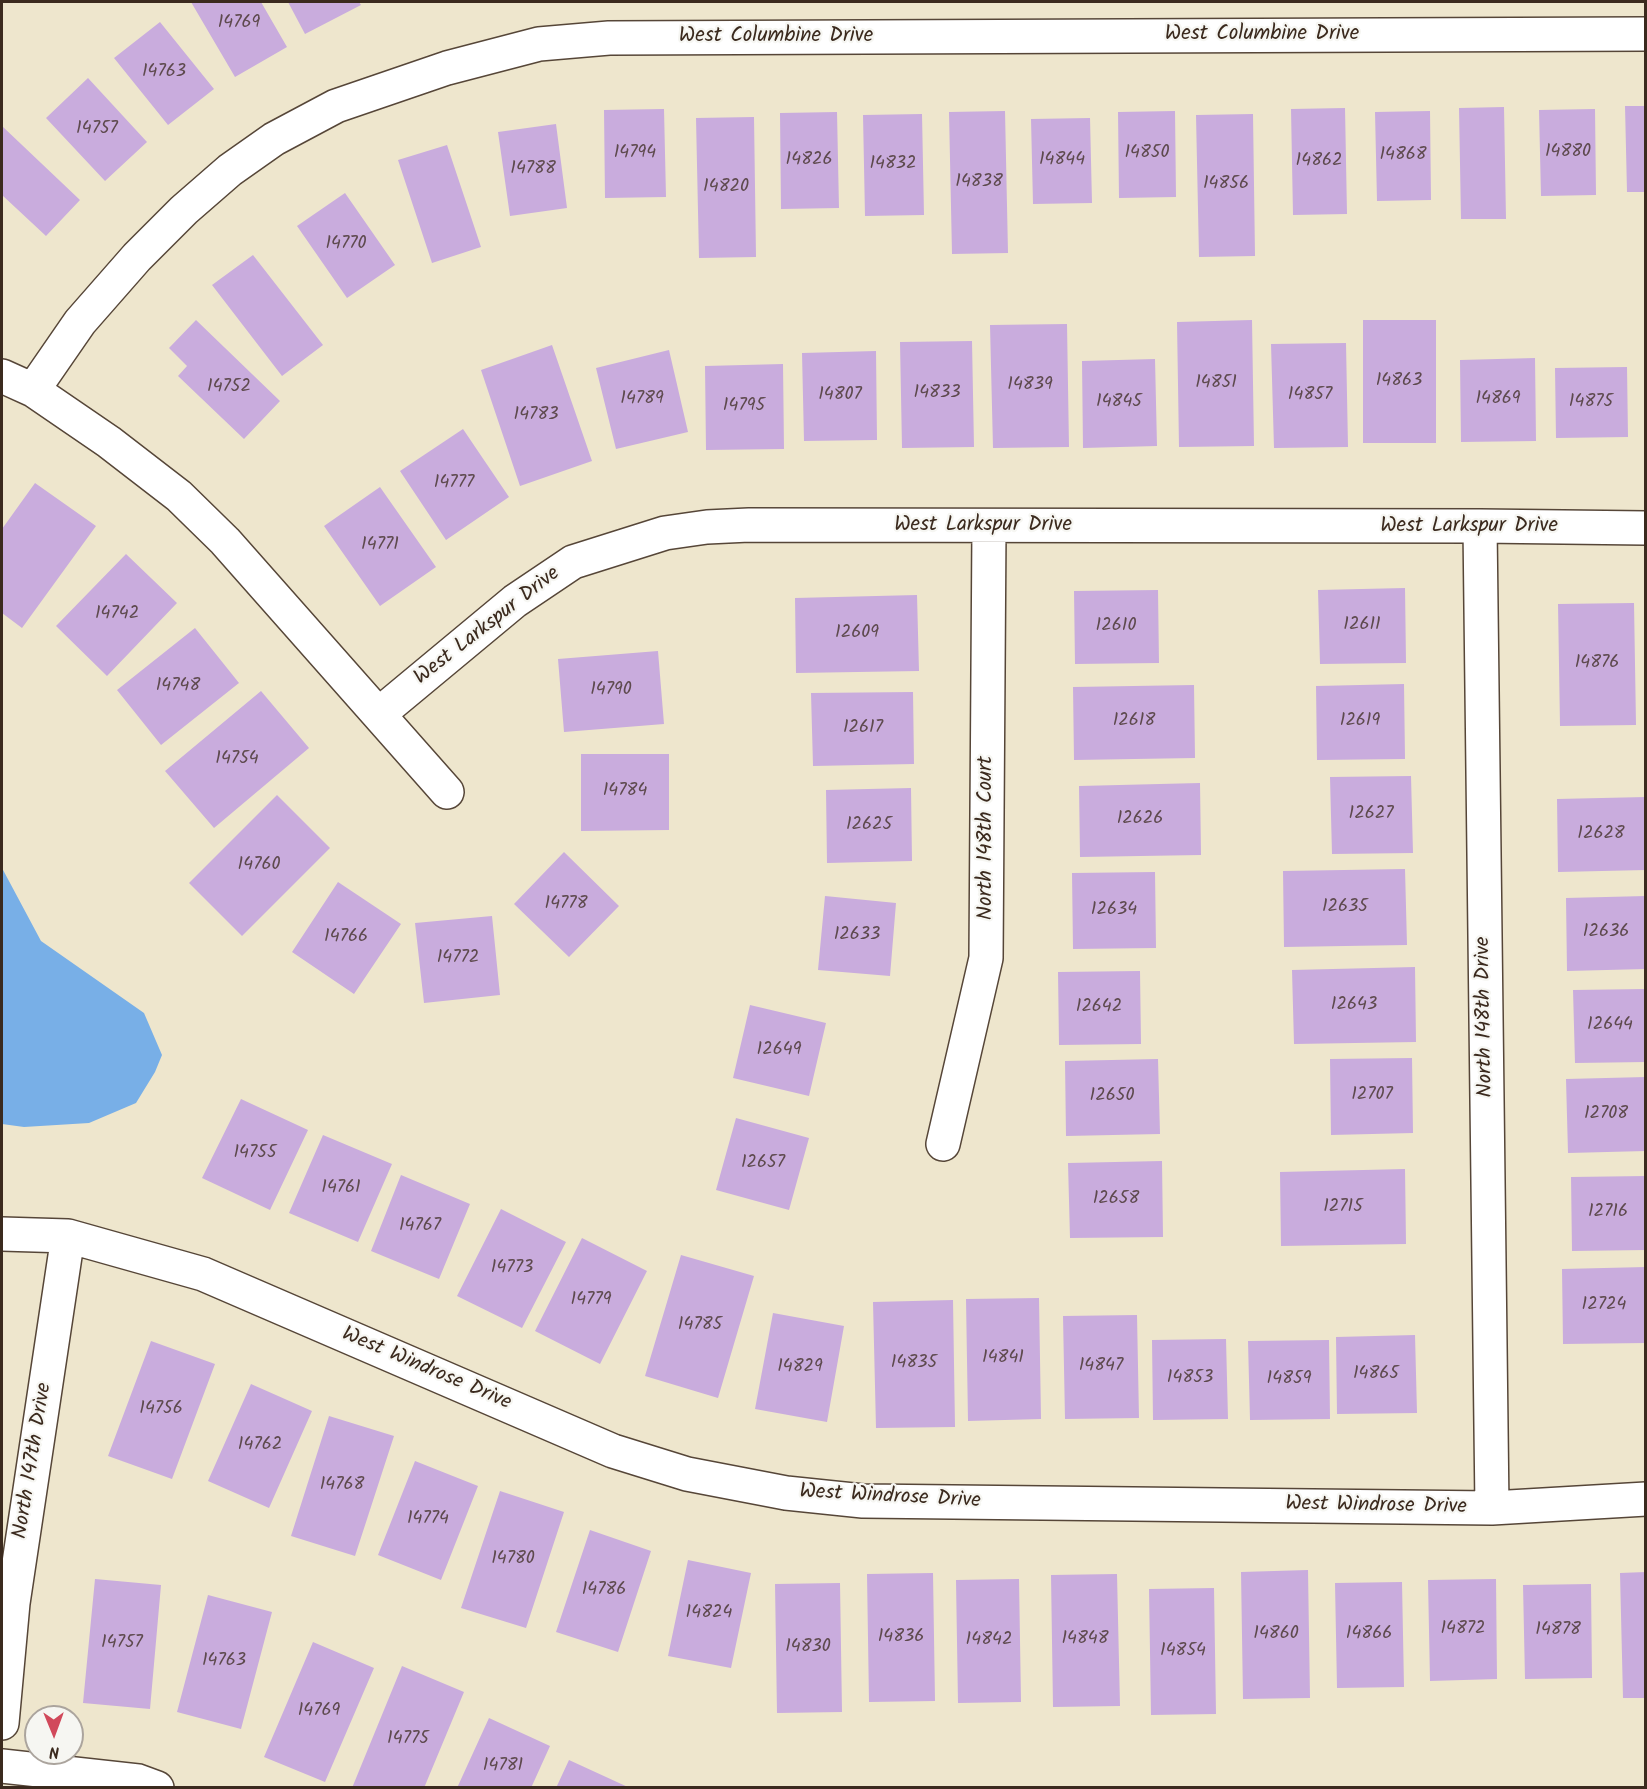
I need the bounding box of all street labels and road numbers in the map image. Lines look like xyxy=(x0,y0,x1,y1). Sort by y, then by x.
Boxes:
street label: West Columbine Drive xyxy=(1165,22,1359,48)
street label: West Columbine Drive xyxy=(679,24,873,50)
street label: West Larkspur Drive xyxy=(894,513,1072,539)
street label: West Larkspur Drive xyxy=(1380,514,1558,540)
street label: West Larkspur Drive xyxy=(410,562,566,692)
street label: North 148th Court xyxy=(974,756,1000,920)
street label: North 148th Drive xyxy=(1472,936,1500,1098)
street label: West Windrose Drive xyxy=(338,1323,514,1417)
street label: North 147th Drive xyxy=(9,1381,59,1541)
street label: West Windrose Drive xyxy=(799,1481,981,1515)
street label: West Windrose Drive xyxy=(1285,1493,1467,1521)

